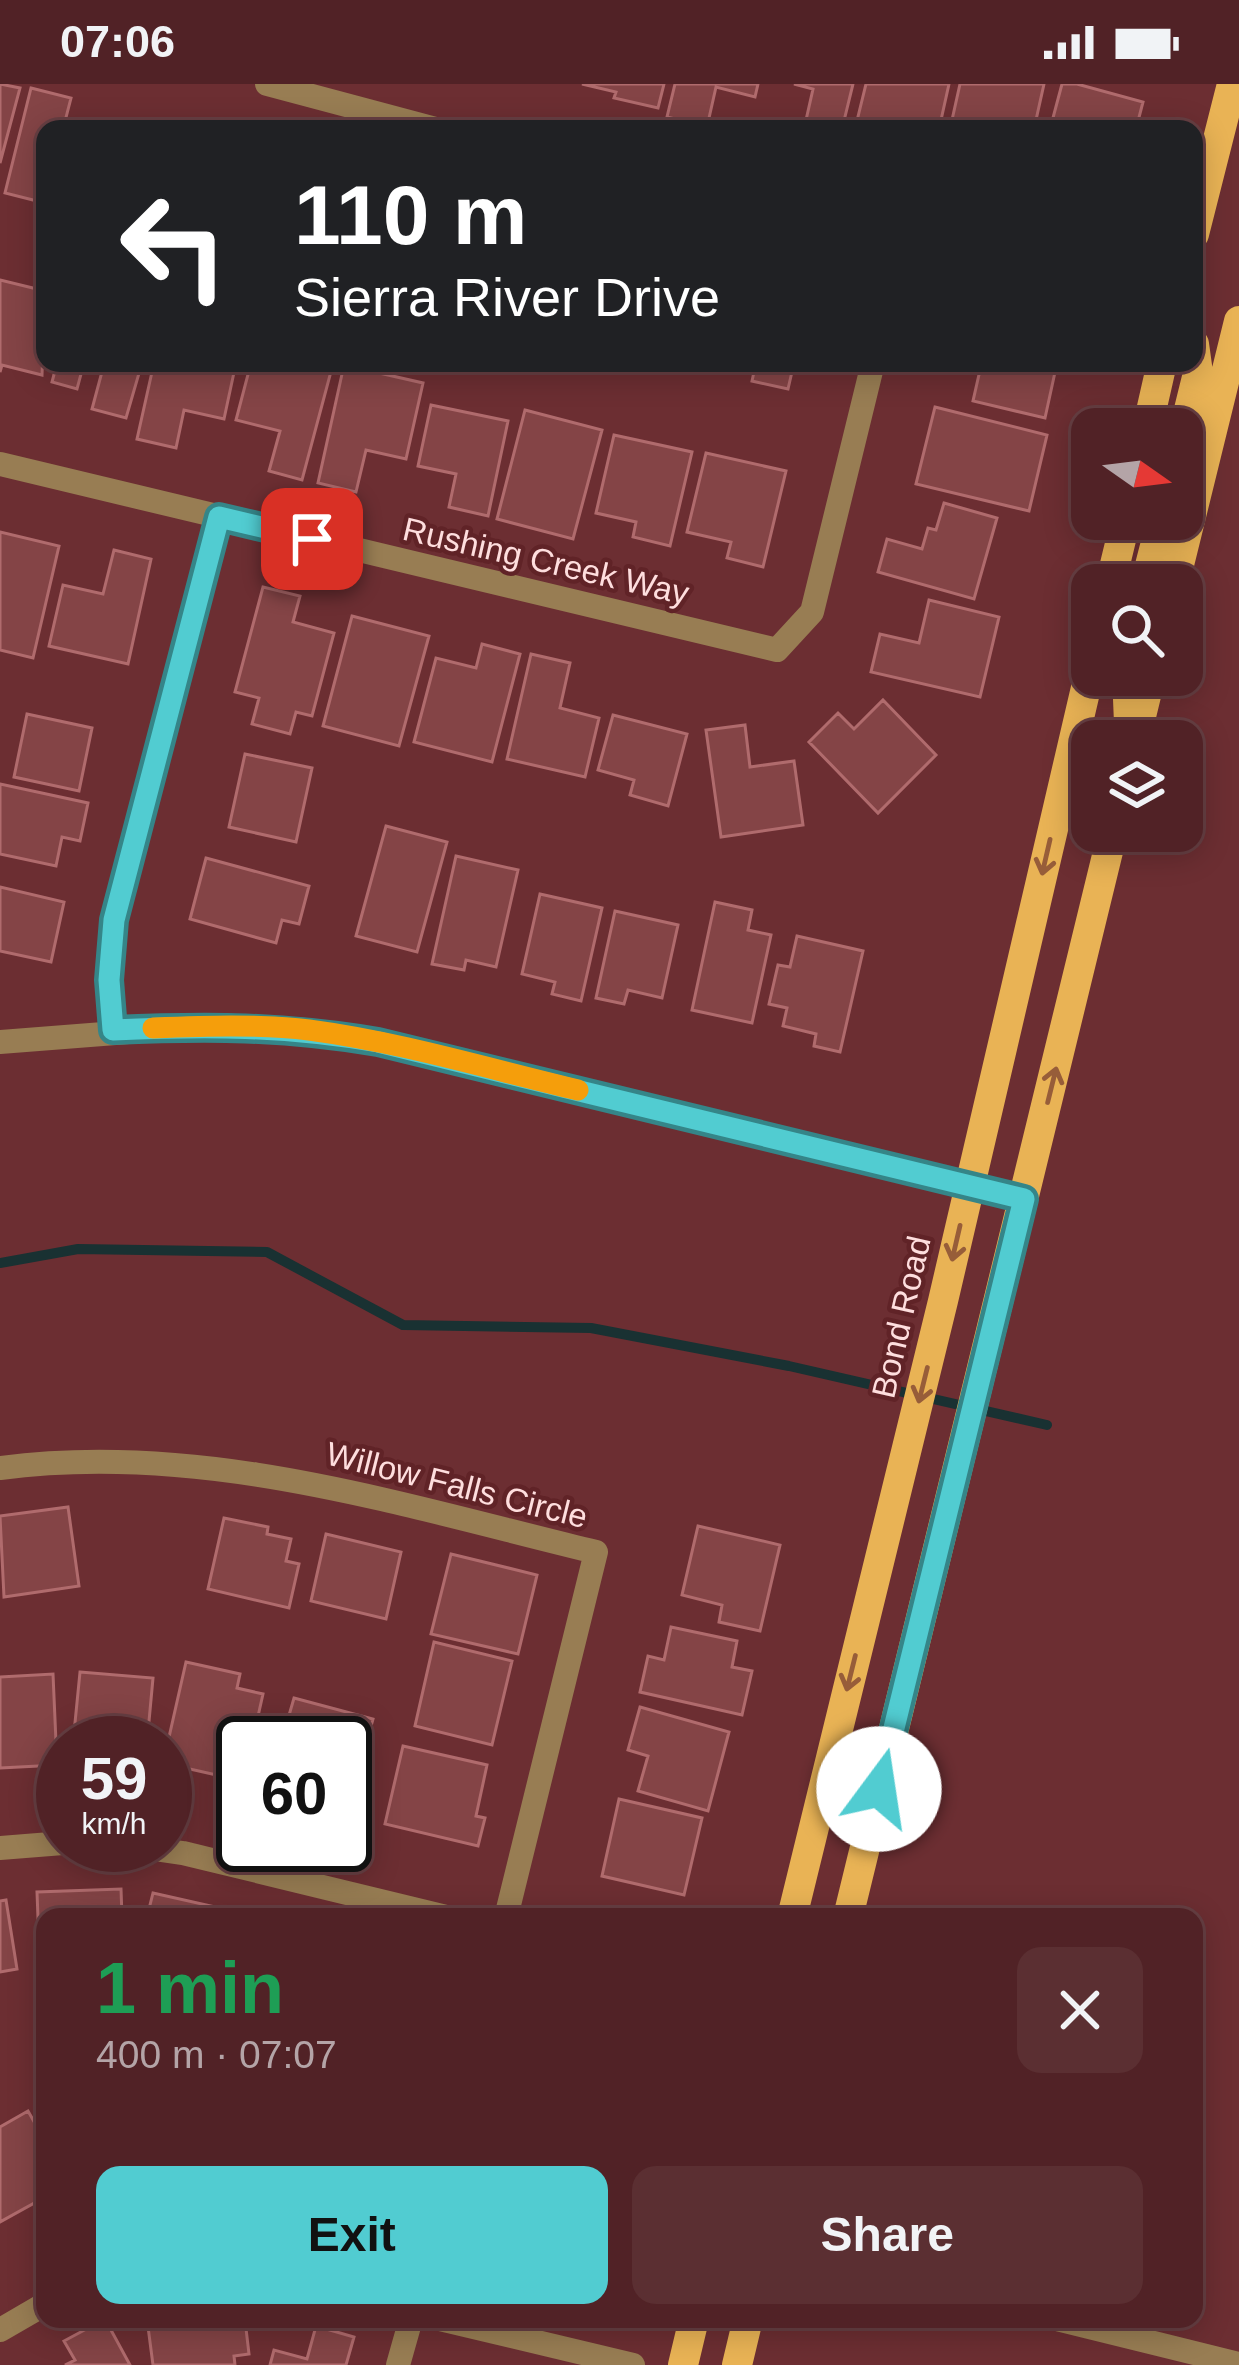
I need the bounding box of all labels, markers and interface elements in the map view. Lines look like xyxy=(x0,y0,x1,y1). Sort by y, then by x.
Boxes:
text: 07:06 xyxy=(60,16,175,67)
icon: left xyxy=(96,168,252,324)
text: 110 m xyxy=(294,168,528,262)
text: Sierra River Drive xyxy=(294,267,720,327)
north arrow xyxy=(1071,408,1203,540)
map controls xyxy=(1071,408,1203,852)
pin xyxy=(261,488,363,590)
icon: arrive xyxy=(279,506,345,572)
street label: Rushing Creek Way xyxy=(399,510,693,612)
button: search xyxy=(1071,564,1203,696)
button: layers xyxy=(1071,720,1203,852)
one-way arrow xyxy=(1034,838,1056,876)
one-way arrow xyxy=(1042,1067,1064,1105)
one-way arrow xyxy=(944,1223,966,1261)
street label: Bond Road xyxy=(864,1232,938,1402)
one-way arrow xyxy=(910,1365,933,1403)
street label: Willow Falls Circle xyxy=(323,1435,591,1535)
one-way arrow xyxy=(839,1654,861,1692)
speed limit sign: 60 xyxy=(216,1716,372,1872)
position arrow xyxy=(816,1726,942,1852)
text: 59 xyxy=(81,1745,147,1812)
text: km/h xyxy=(81,1807,147,1840)
button: close xyxy=(1017,1947,1143,2073)
text: 1 min xyxy=(96,1948,284,2028)
text: 400 m · 07:07 xyxy=(96,2033,337,2076)
button: Exit xyxy=(96,2166,608,2304)
button: Share xyxy=(632,2166,1143,2304)

